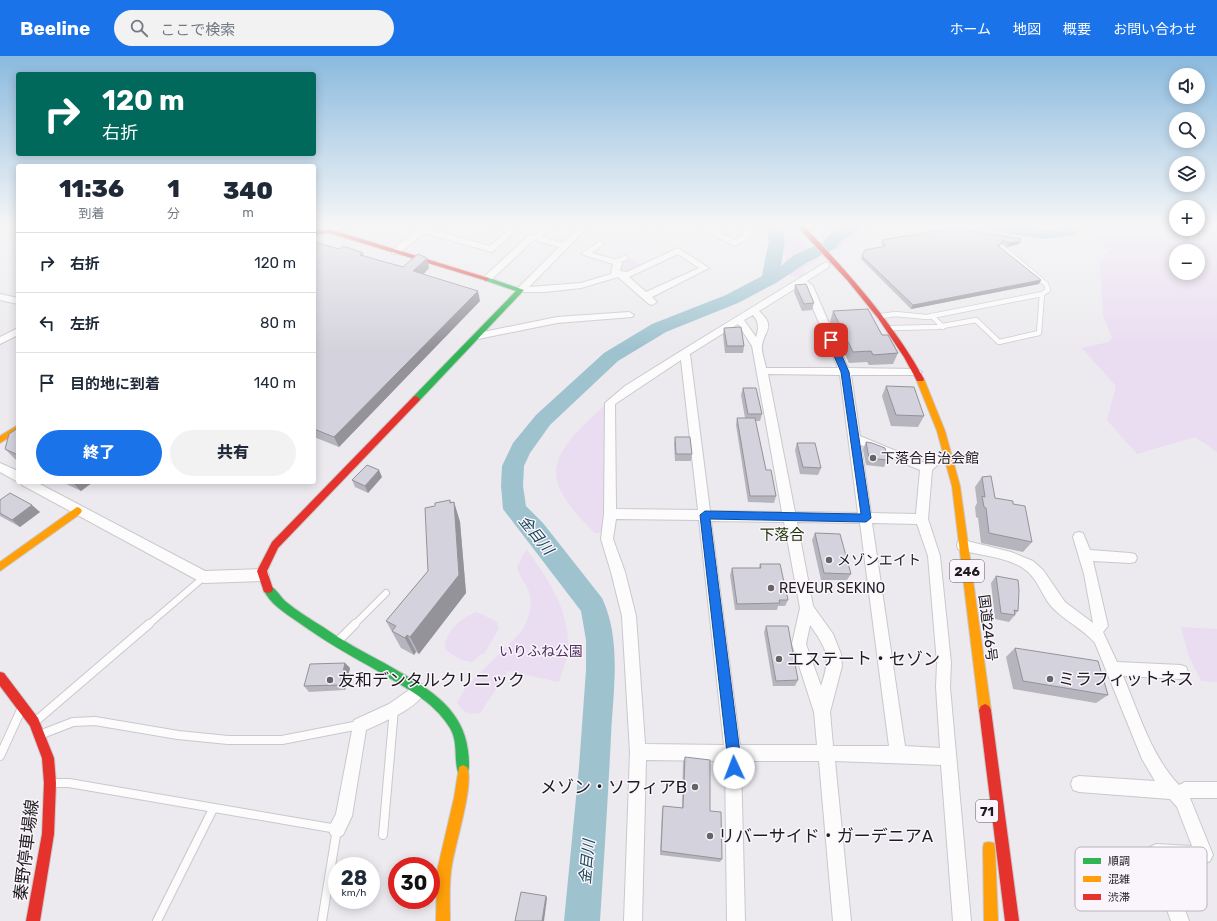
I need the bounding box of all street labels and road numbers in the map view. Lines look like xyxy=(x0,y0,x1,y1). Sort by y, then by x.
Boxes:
road number: 246 xyxy=(950,560,984,582)
street label: 国道246号 xyxy=(975,594,1000,662)
street label: 秦野停車場線 xyxy=(10,798,42,902)
road number: 71 xyxy=(976,800,998,822)

